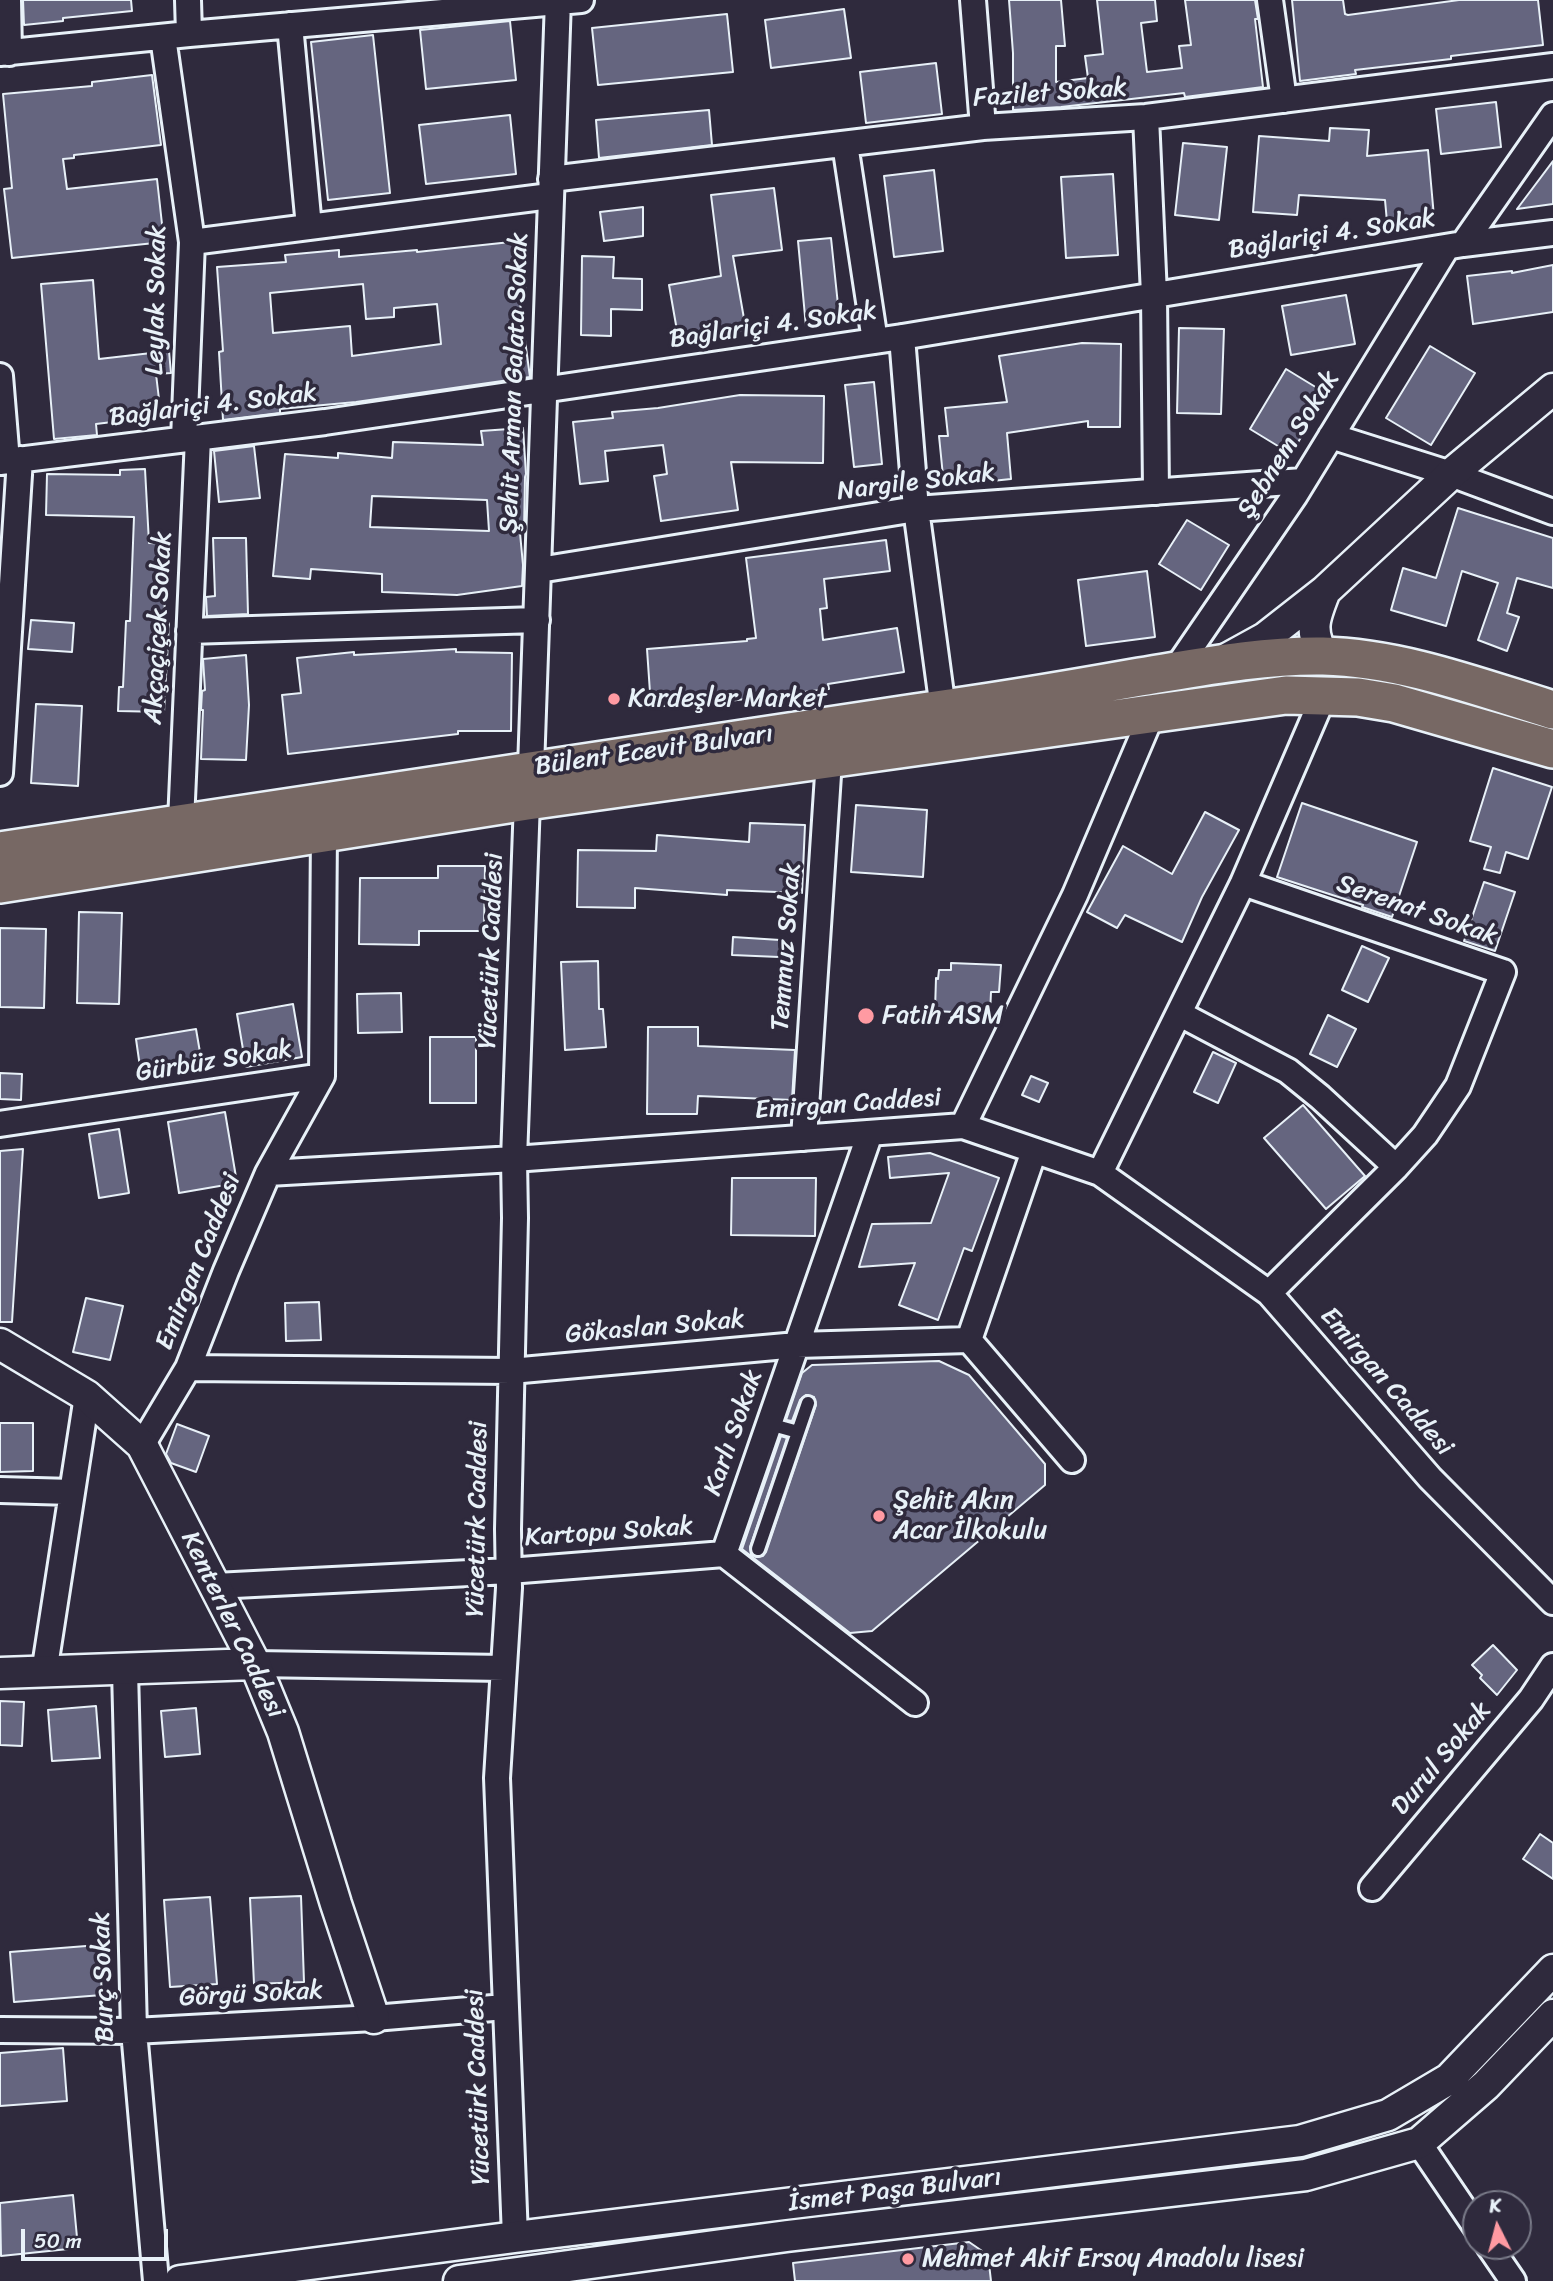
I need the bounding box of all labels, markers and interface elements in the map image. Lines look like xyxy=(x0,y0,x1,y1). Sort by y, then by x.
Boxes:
street label: Fazilet Sokak xyxy=(972,73,1128,115)
street label: Bağlariçi 4. Sokak xyxy=(1226,203,1438,267)
street label: Leylak Sokak xyxy=(140,225,174,375)
street label: Şehit Arman Galata Sokak xyxy=(494,232,536,534)
street label: Bağlariçi 4. Sokak xyxy=(667,296,879,356)
street label: Şebnem Sokak xyxy=(1231,365,1347,525)
street label: Bağlariçi 4. Sokak xyxy=(107,378,319,434)
street label: Nargile Sokak xyxy=(835,458,997,508)
street label: Akçaçiçek Sokak xyxy=(138,531,180,725)
place label: Kardeşler Market xyxy=(628,683,826,715)
marker: Kardeşler Market xyxy=(606,691,622,707)
street label: Bülent Ecevit Bulvarı xyxy=(533,719,775,783)
street label: Yücetürk Caddesi xyxy=(473,852,511,1050)
street label: Temmuz Sokak xyxy=(766,862,808,1032)
street label: Serenat Sokak xyxy=(1332,869,1502,953)
place label: Fatih ASM xyxy=(882,1000,1004,1032)
marker: Fatih ASM xyxy=(856,1006,876,1026)
street label: Gürbüz Sokak xyxy=(134,1034,294,1090)
street label: Emirgan Caddesi xyxy=(754,1083,942,1127)
street label: Emirgan Caddesi xyxy=(149,1169,249,1355)
street label: Emirgan Caddesi xyxy=(1313,1301,1459,1463)
street label: Gökaslan Sokak xyxy=(564,1305,746,1351)
street label: Karlı Sokak xyxy=(698,1366,770,1500)
street label: Yücetürk Caddesi xyxy=(461,1421,495,1617)
place label: Şehit Akın Acar İlkokulu xyxy=(893,1485,1047,1546)
marker: Şehit Akın Acar İlkokulu xyxy=(871,1508,887,1524)
street label: Kartopu Sokak xyxy=(524,1512,694,1554)
street label: Kenterler Caddesi xyxy=(173,1527,291,1723)
street label: Durul Sokak xyxy=(1386,1696,1498,1822)
street label: Burç Sokak xyxy=(86,1911,122,2043)
street label: Görgü Sokak xyxy=(178,1976,324,2014)
street label: Yücetürk Caddesi xyxy=(460,1988,498,2186)
street label: İsmet Paşa Bulvarı xyxy=(787,2162,1003,2220)
text: K xyxy=(1487,2189,1502,2223)
north arrow xyxy=(1462,2190,1532,2260)
scale bar xyxy=(24,2214,172,2258)
text: 50 m xyxy=(34,2222,82,2260)
place label: Mehmet Akif Ersoy Anadolu lisesi xyxy=(922,2243,1304,2275)
marker: Mehmet Akif Ersoy Anadolu lisesi xyxy=(900,2251,916,2267)

